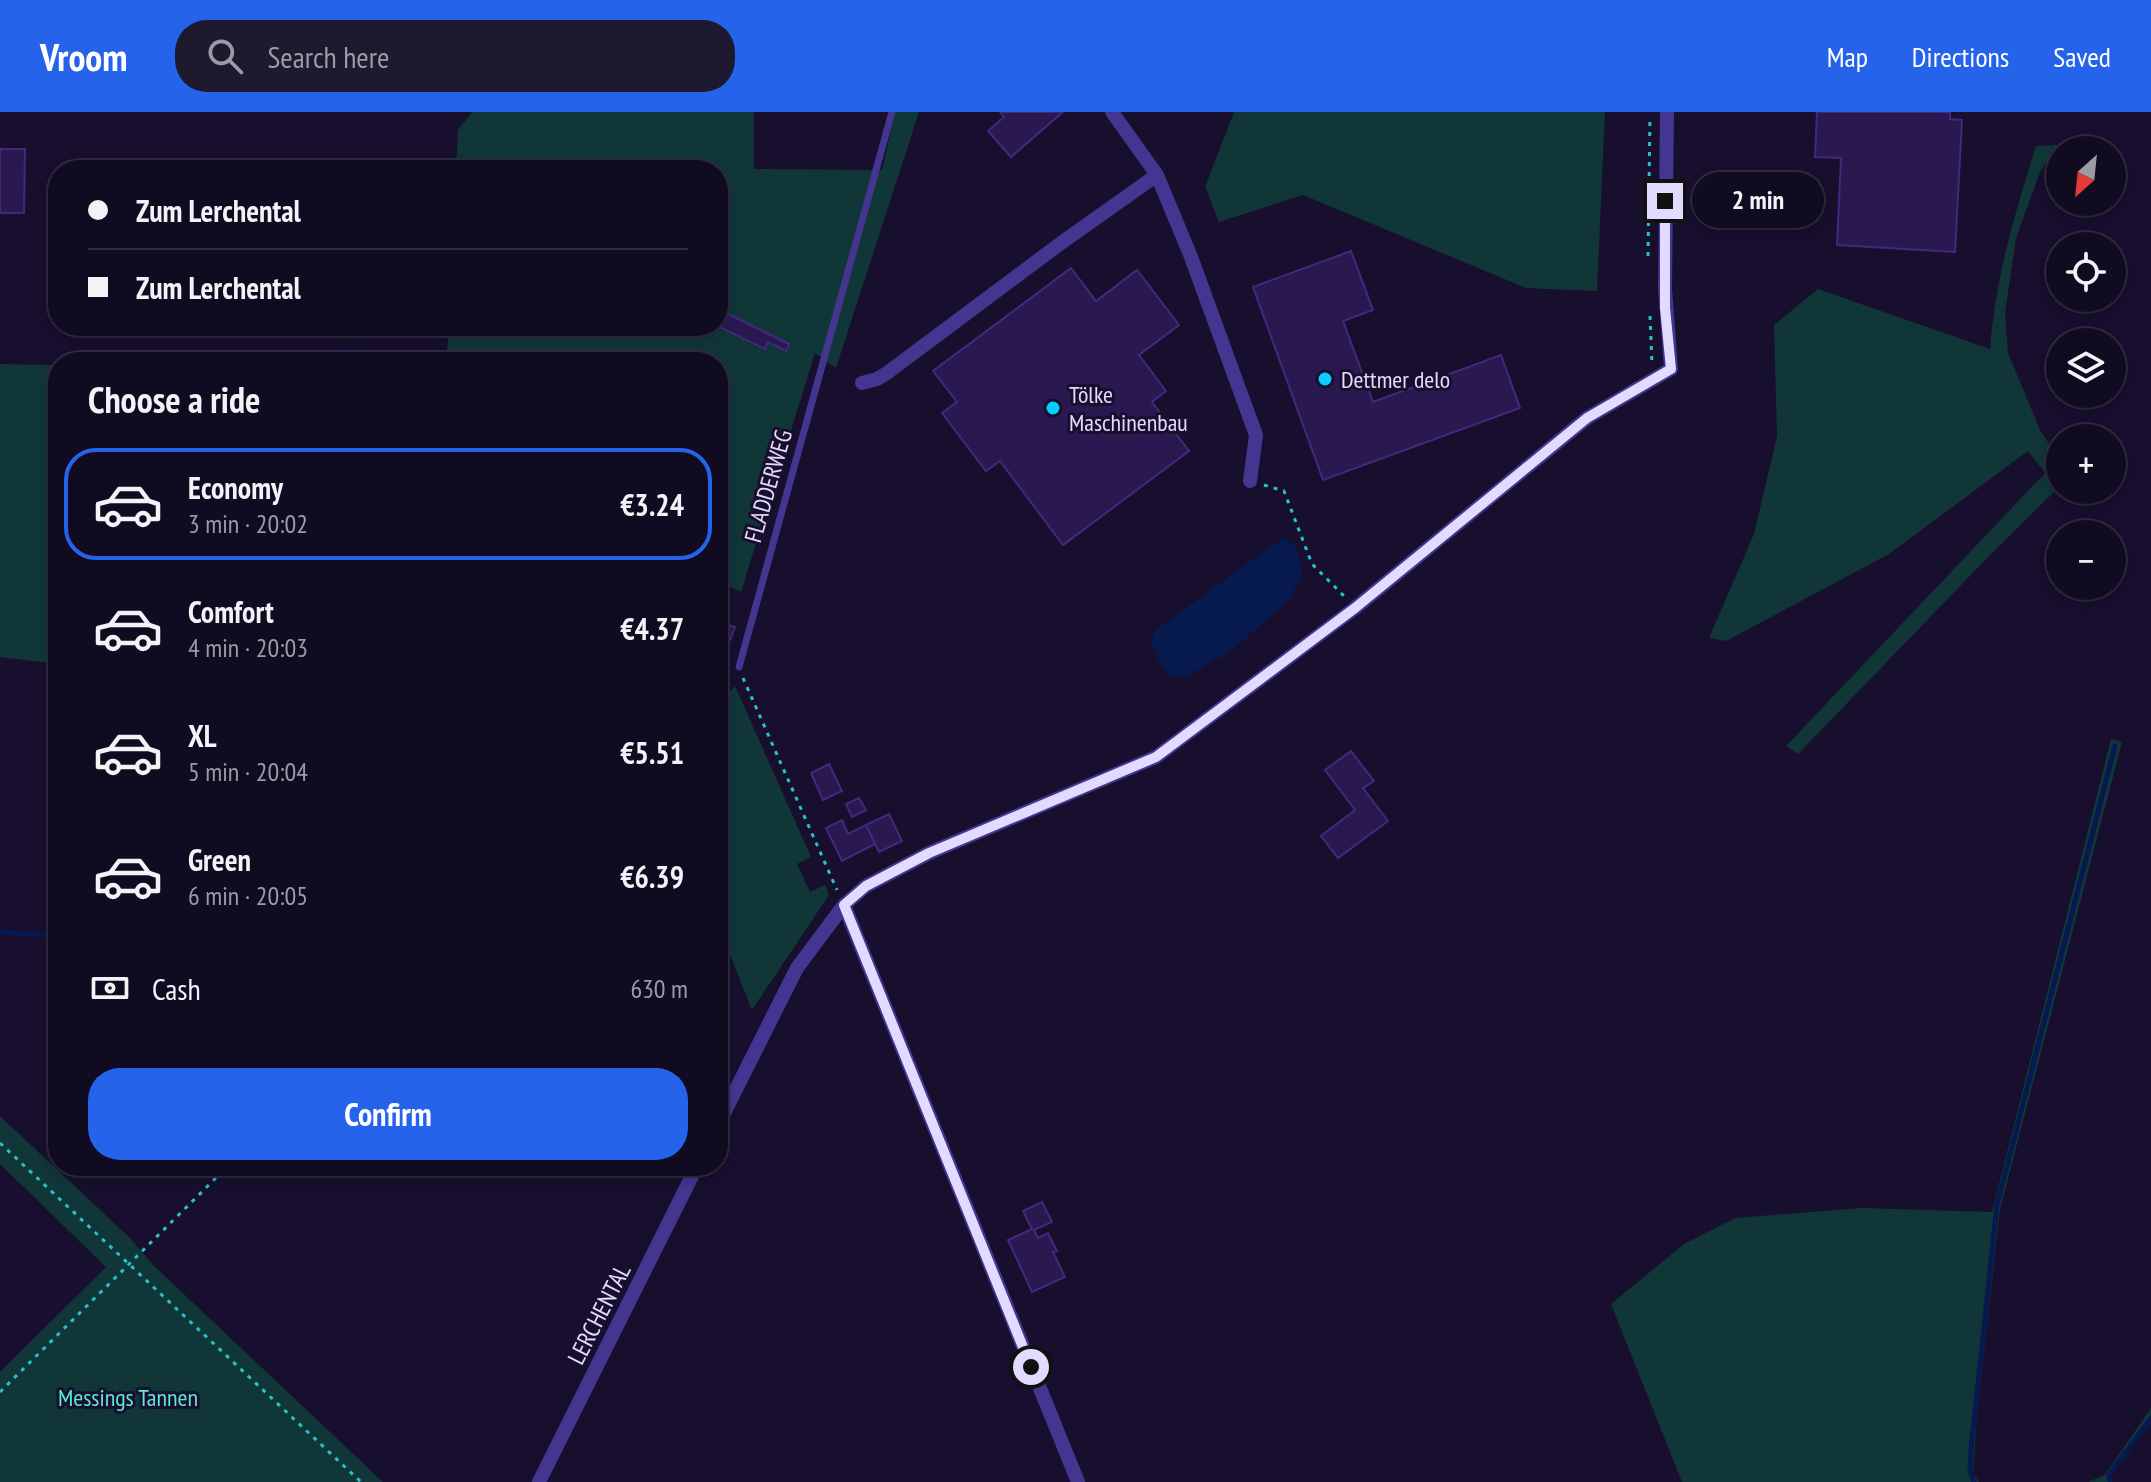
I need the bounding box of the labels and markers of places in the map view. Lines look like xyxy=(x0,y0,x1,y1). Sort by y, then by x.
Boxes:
place label: Dettmer delo xyxy=(1341,364,1450,395)
marker: Dettmer delo xyxy=(1316,370,1334,388)
place label: Tölke Maschinenbau xyxy=(1069,379,1188,438)
marker: Tölke Maschinenbau xyxy=(1044,399,1062,417)

